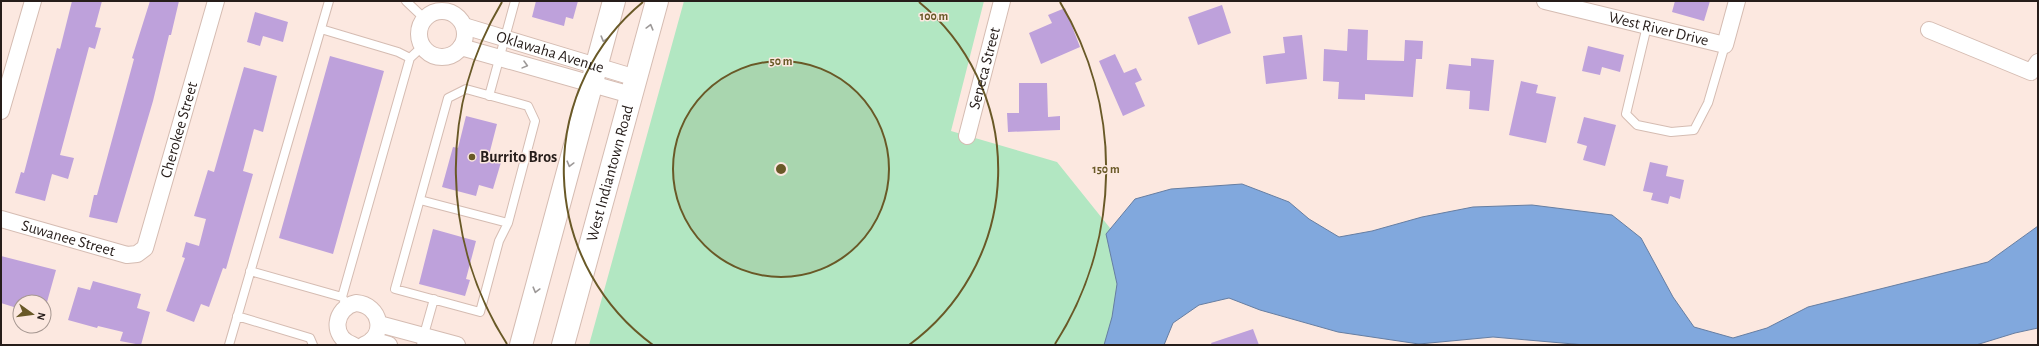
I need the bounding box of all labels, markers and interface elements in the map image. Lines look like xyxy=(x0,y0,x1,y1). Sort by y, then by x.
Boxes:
street label: West River Drive xyxy=(1607,9,1710,49)
text: 100 m xyxy=(920,10,948,22)
one-way arrow xyxy=(645,23,654,30)
street label: Seneca Street xyxy=(966,26,1003,111)
street label: Oklawaha Avenue xyxy=(494,28,606,76)
one-way arrow xyxy=(600,35,609,42)
text: 50 m xyxy=(770,55,793,67)
one-way arrow xyxy=(521,60,528,69)
street label: Cherokee Street xyxy=(158,80,200,180)
street label: West Indiantown Road xyxy=(584,103,636,243)
place label: Burrito Bros xyxy=(480,149,557,165)
marker: Burrito Bros xyxy=(467,152,477,162)
one-way arrow xyxy=(566,160,575,167)
centre of rings xyxy=(774,162,788,176)
text: 150 m xyxy=(1092,163,1120,175)
street label: Suwanee Street xyxy=(20,217,117,259)
one-way arrow xyxy=(532,286,541,293)
north arrow xyxy=(12,294,52,334)
text: N xyxy=(35,311,47,321)

